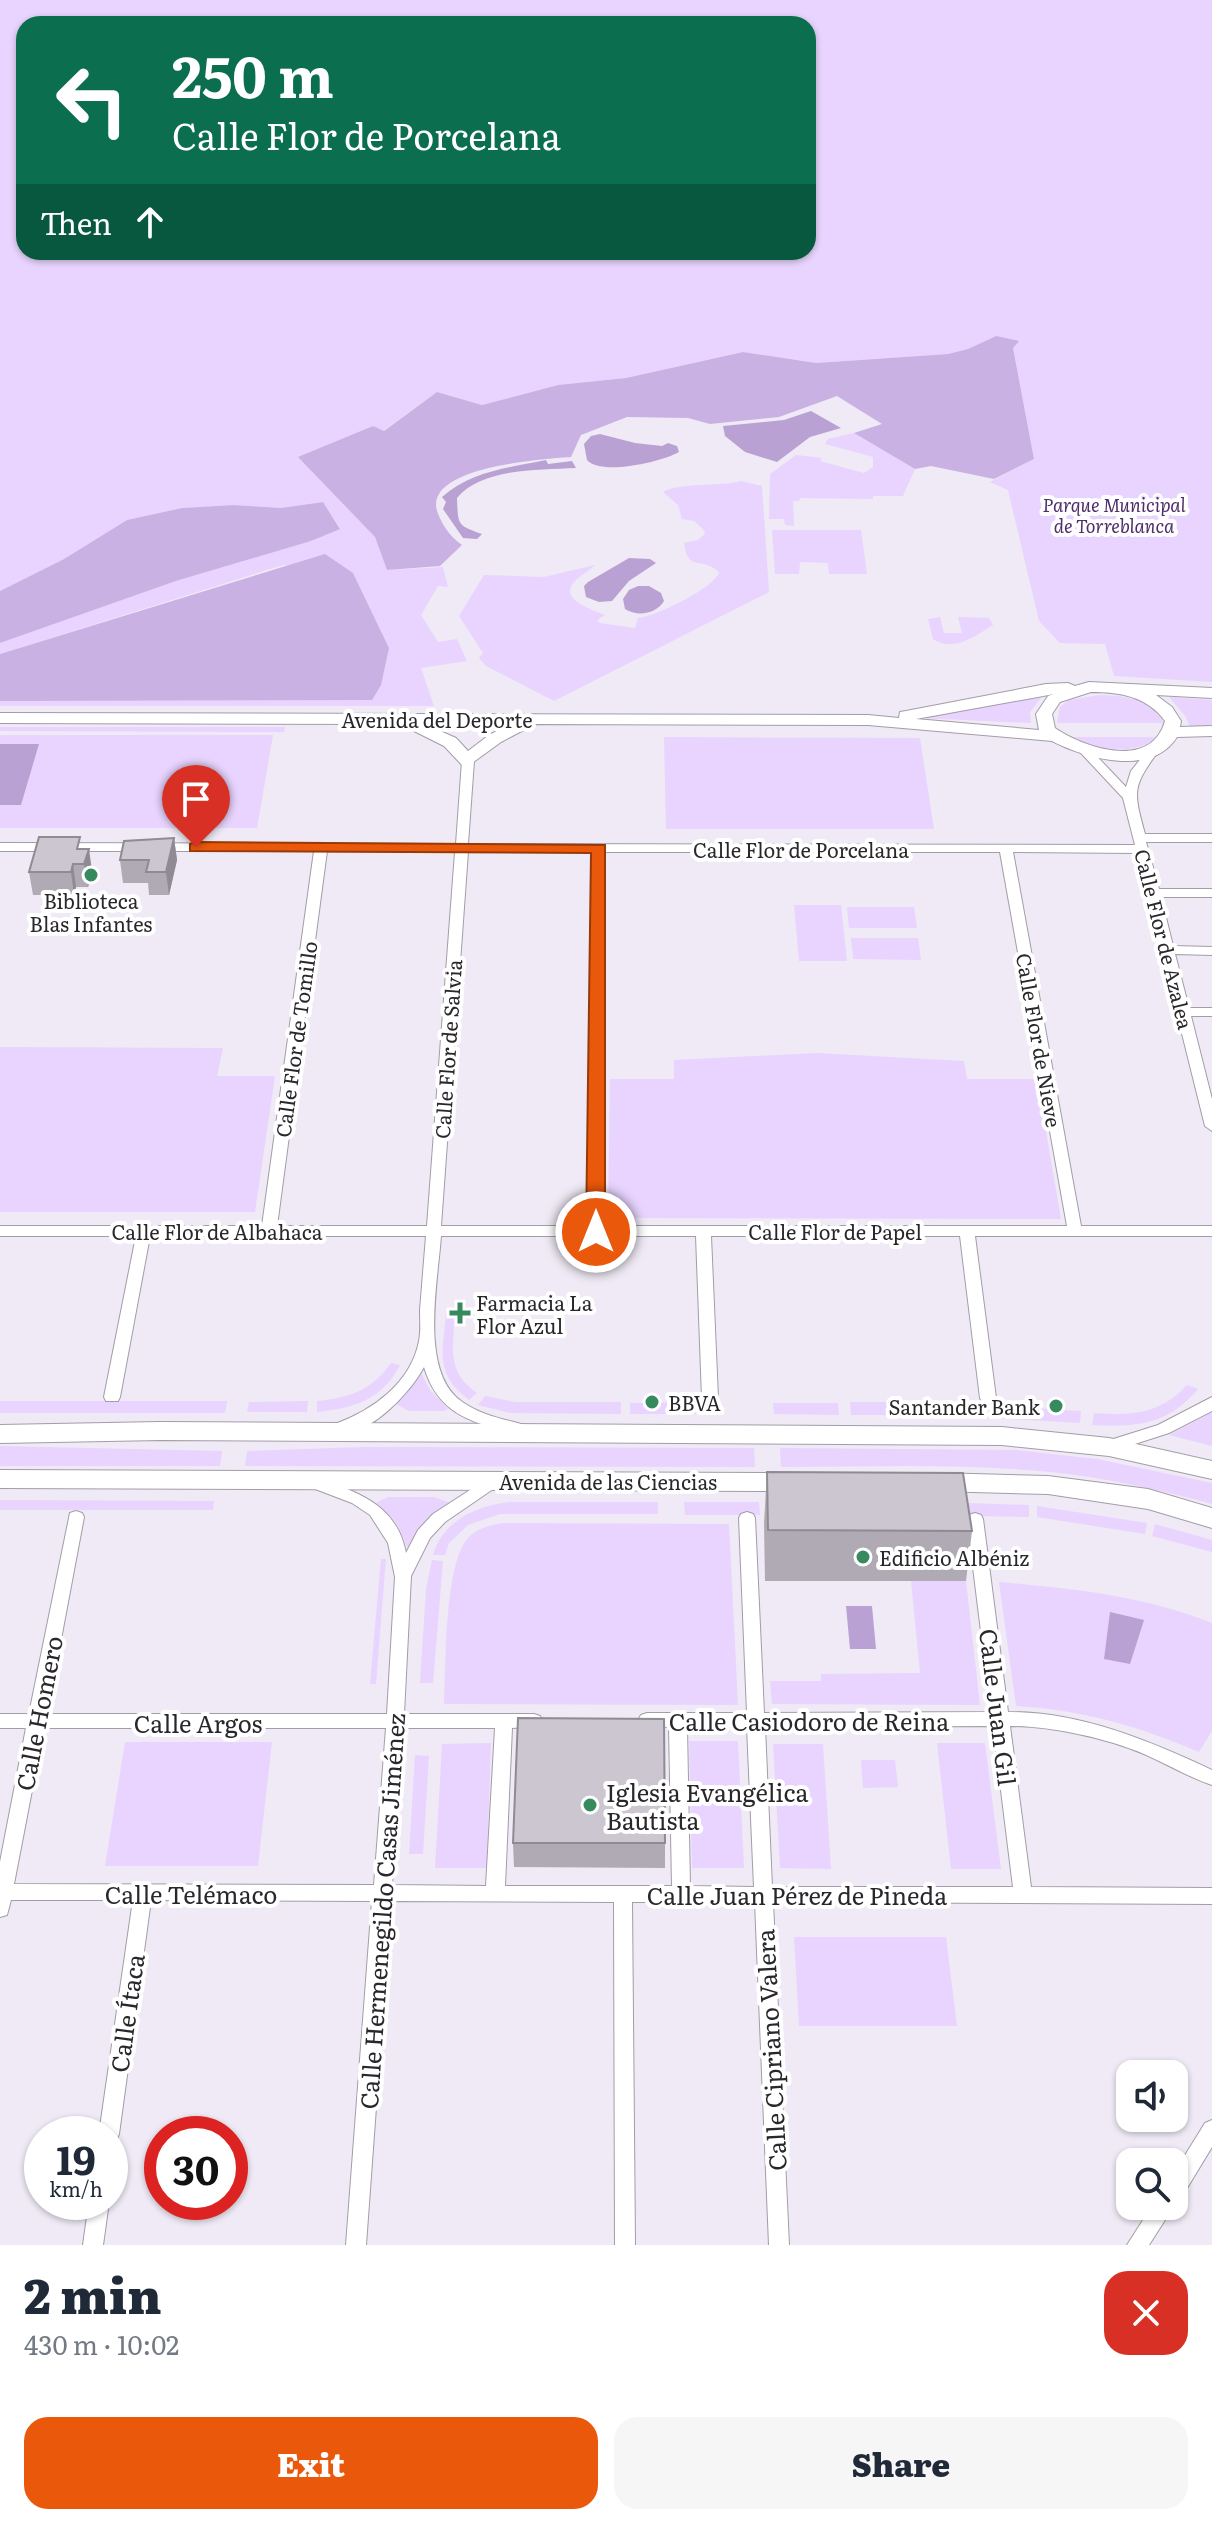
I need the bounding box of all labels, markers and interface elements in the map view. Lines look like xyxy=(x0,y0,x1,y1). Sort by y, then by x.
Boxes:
text: 250 m xyxy=(172,32,334,115)
icon: left xyxy=(40,48,144,152)
text: Calle Flor de Porcelana xyxy=(172,108,561,161)
text: Then xyxy=(40,200,112,244)
icon: ahead xyxy=(128,200,172,244)
park label: Parque Municipal de Torreblanca xyxy=(1043,491,1186,539)
street label: Avenida del Deporte xyxy=(341,704,533,734)
pin xyxy=(162,765,230,847)
icon: arrive xyxy=(174,777,218,821)
street label: Calle Flor de Porcelana xyxy=(693,834,909,864)
street label: Calle Flor de Azalea xyxy=(1128,846,1202,1032)
marker: Biblioteca Blas Infantes xyxy=(82,866,100,884)
place label: Biblioteca Blas Infantes xyxy=(30,885,152,938)
street label: Calle Flor de Tomillo xyxy=(266,939,324,1139)
street label: Calle Flor de Nieve xyxy=(1010,950,1070,1130)
street label: Calle Flor de Salvia xyxy=(426,958,468,1140)
position arrow xyxy=(554,1190,638,1274)
street label: Calle Flor de Albahaca xyxy=(112,1216,323,1246)
street label: Calle Flor de Papel xyxy=(748,1216,922,1246)
place label: Farmacia La Flor Azul xyxy=(476,1287,593,1340)
marker: Farmacia La Flor Azul xyxy=(451,1304,469,1322)
place label: BBVA xyxy=(668,1387,721,1417)
place label: Santander Bank xyxy=(889,1391,1041,1421)
marker: BBVA xyxy=(643,1393,661,1411)
marker: Santander Bank xyxy=(1047,1397,1065,1415)
street label: Avenida de las Ciencias xyxy=(499,1466,717,1496)
place label: Edificio Albéniz xyxy=(879,1542,1029,1572)
marker: Edificio Albéniz xyxy=(854,1548,872,1566)
street label: Calle Juan Gil xyxy=(972,1627,1026,1787)
street label: Calle Homero xyxy=(6,1633,70,1793)
street label: Calle Casiodoro de Reina xyxy=(669,1703,949,1738)
street label: Calle Argos xyxy=(134,1705,262,1740)
street label: Calle Hermenegildo Casas Jiménez xyxy=(350,1712,412,2110)
place label: Iglesia Evangélica Bautista xyxy=(606,1774,809,1837)
marker: Iglesia Evangélica Bautista xyxy=(581,1796,599,1814)
street label: Calle Telémaco xyxy=(105,1876,277,1911)
street label: Calle Juan Pérez de Pineda xyxy=(647,1877,947,1912)
street label: Calle Cipriano Valera xyxy=(746,1928,794,2172)
street label: Calle Ítaca xyxy=(100,1952,152,2074)
map controls xyxy=(1116,2060,1188,2220)
button: sound xyxy=(1116,2060,1188,2132)
speed limit sign: 30 xyxy=(144,2116,248,2220)
text: 19 xyxy=(56,2128,96,2187)
button: search xyxy=(1116,2148,1188,2220)
text: km/h xyxy=(49,2173,103,2203)
text: 2 min xyxy=(24,2258,162,2329)
button: close xyxy=(1104,2271,1188,2355)
text: 430 m · 10:02 xyxy=(24,2324,179,2363)
button: Exit xyxy=(24,2417,598,2509)
button: Share xyxy=(614,2417,1188,2509)

